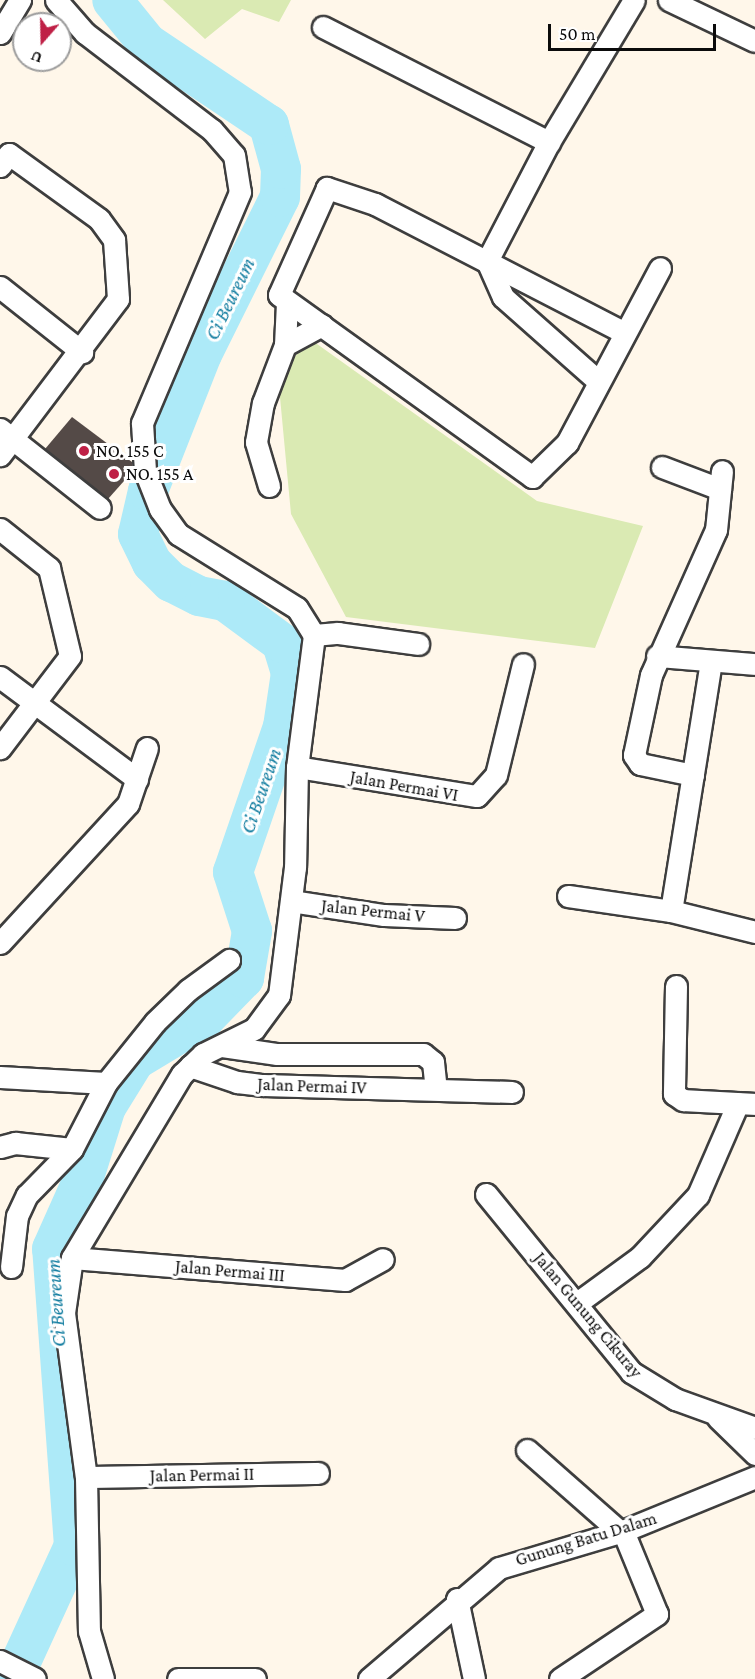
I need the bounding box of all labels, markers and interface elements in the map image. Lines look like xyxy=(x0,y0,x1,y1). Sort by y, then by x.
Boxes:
north arrow xyxy=(12,12,72,72)
scale bar xyxy=(551,12,719,50)
text: 50 m xyxy=(559,24,596,44)
text: U xyxy=(28,48,44,67)
water label: Ci Beureum xyxy=(200,254,260,344)
place label: NO. 155 C xyxy=(96,440,164,462)
marker: NO. 155 C xyxy=(77,444,91,458)
place label: NO. 155 A xyxy=(126,463,193,485)
marker: NO. 155 A xyxy=(107,467,121,481)
water label: Ci Beureum xyxy=(235,745,287,837)
street label: Jalan Permai VI xyxy=(348,766,460,806)
street label: Jalan Permai V xyxy=(320,895,426,927)
street label: Jalan Permai IV xyxy=(257,1073,367,1099)
street label: Jalan Gunung Cikuray xyxy=(529,1248,647,1382)
street label: Jalan Permai III xyxy=(174,1255,286,1287)
water label: Ci Beureum xyxy=(41,1258,71,1348)
street label: Jalan Permai II xyxy=(150,1463,254,1487)
street label: Gunung Batu Dalam xyxy=(513,1507,659,1571)

